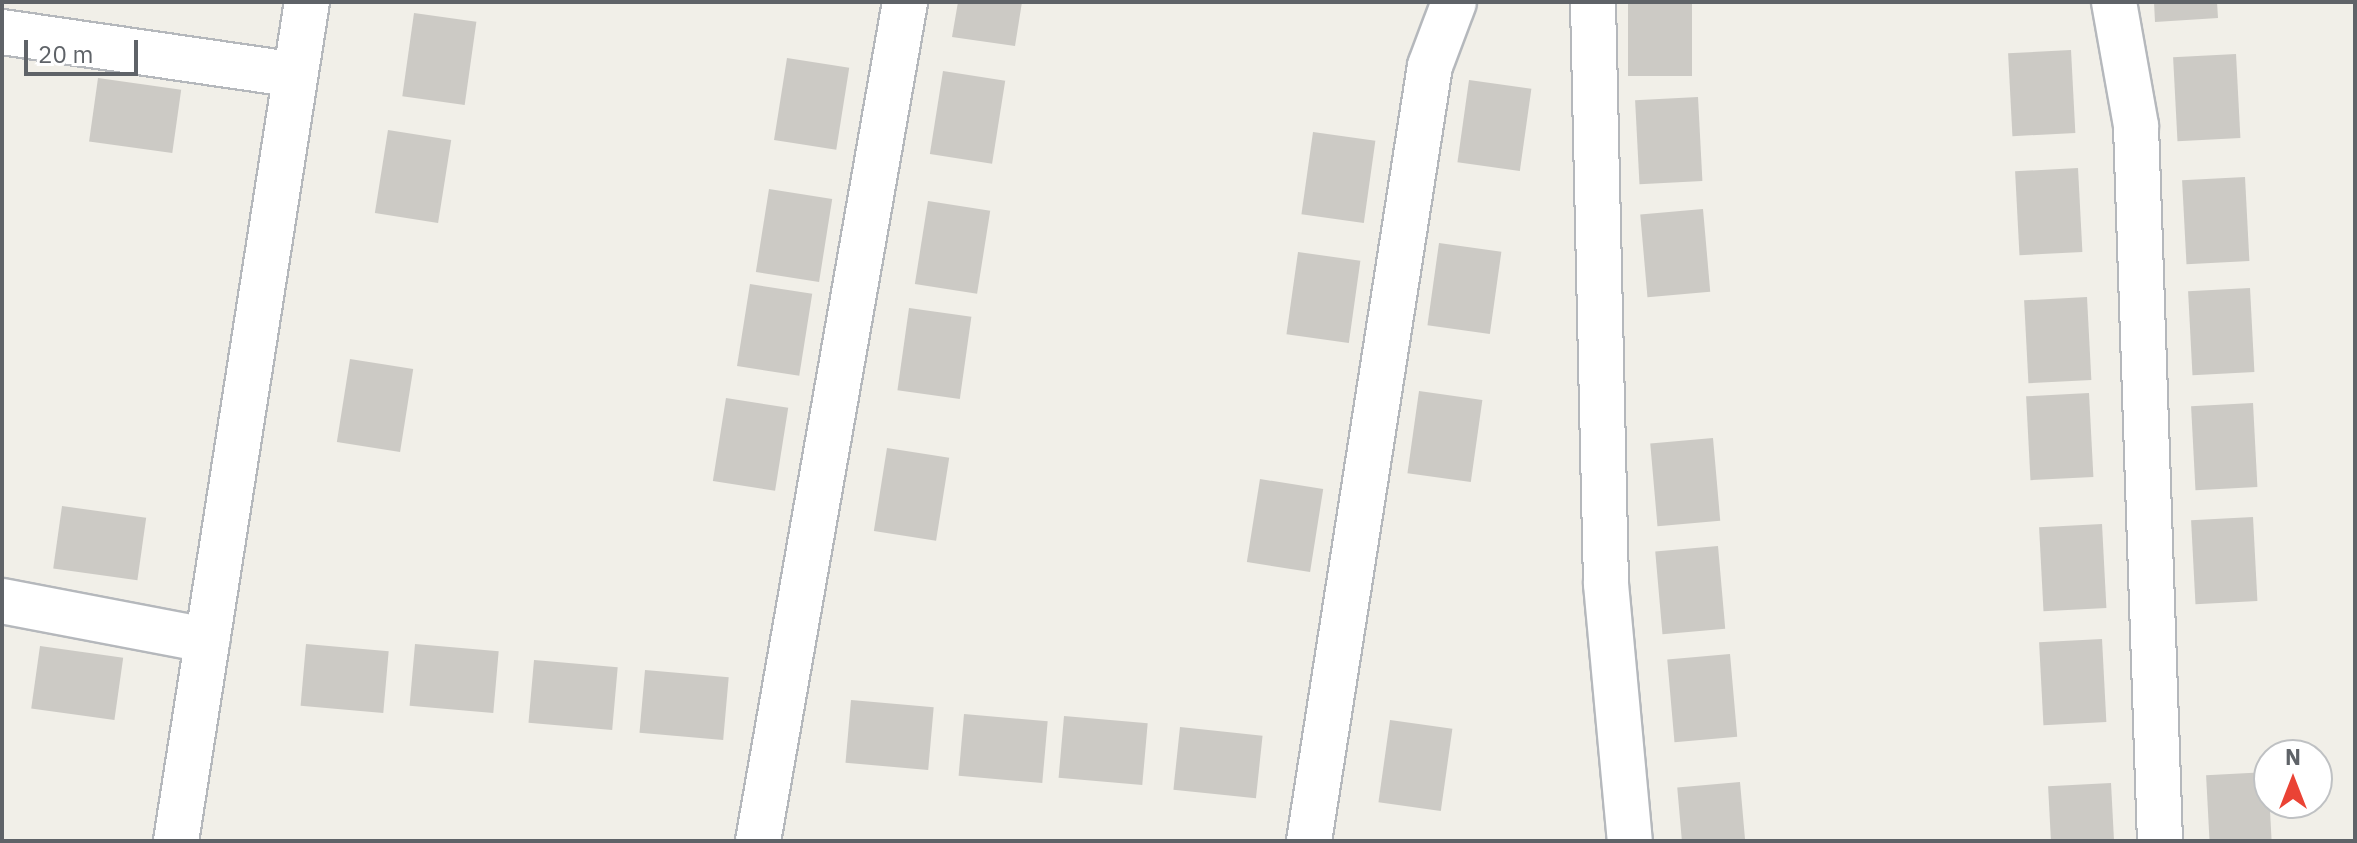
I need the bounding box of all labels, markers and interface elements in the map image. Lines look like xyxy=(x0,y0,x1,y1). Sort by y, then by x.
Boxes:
scale bar xyxy=(28,24,142,74)
text: 20 m xyxy=(38,38,93,70)
north arrow xyxy=(2253,739,2333,819)
text: N xyxy=(2285,742,2301,771)

